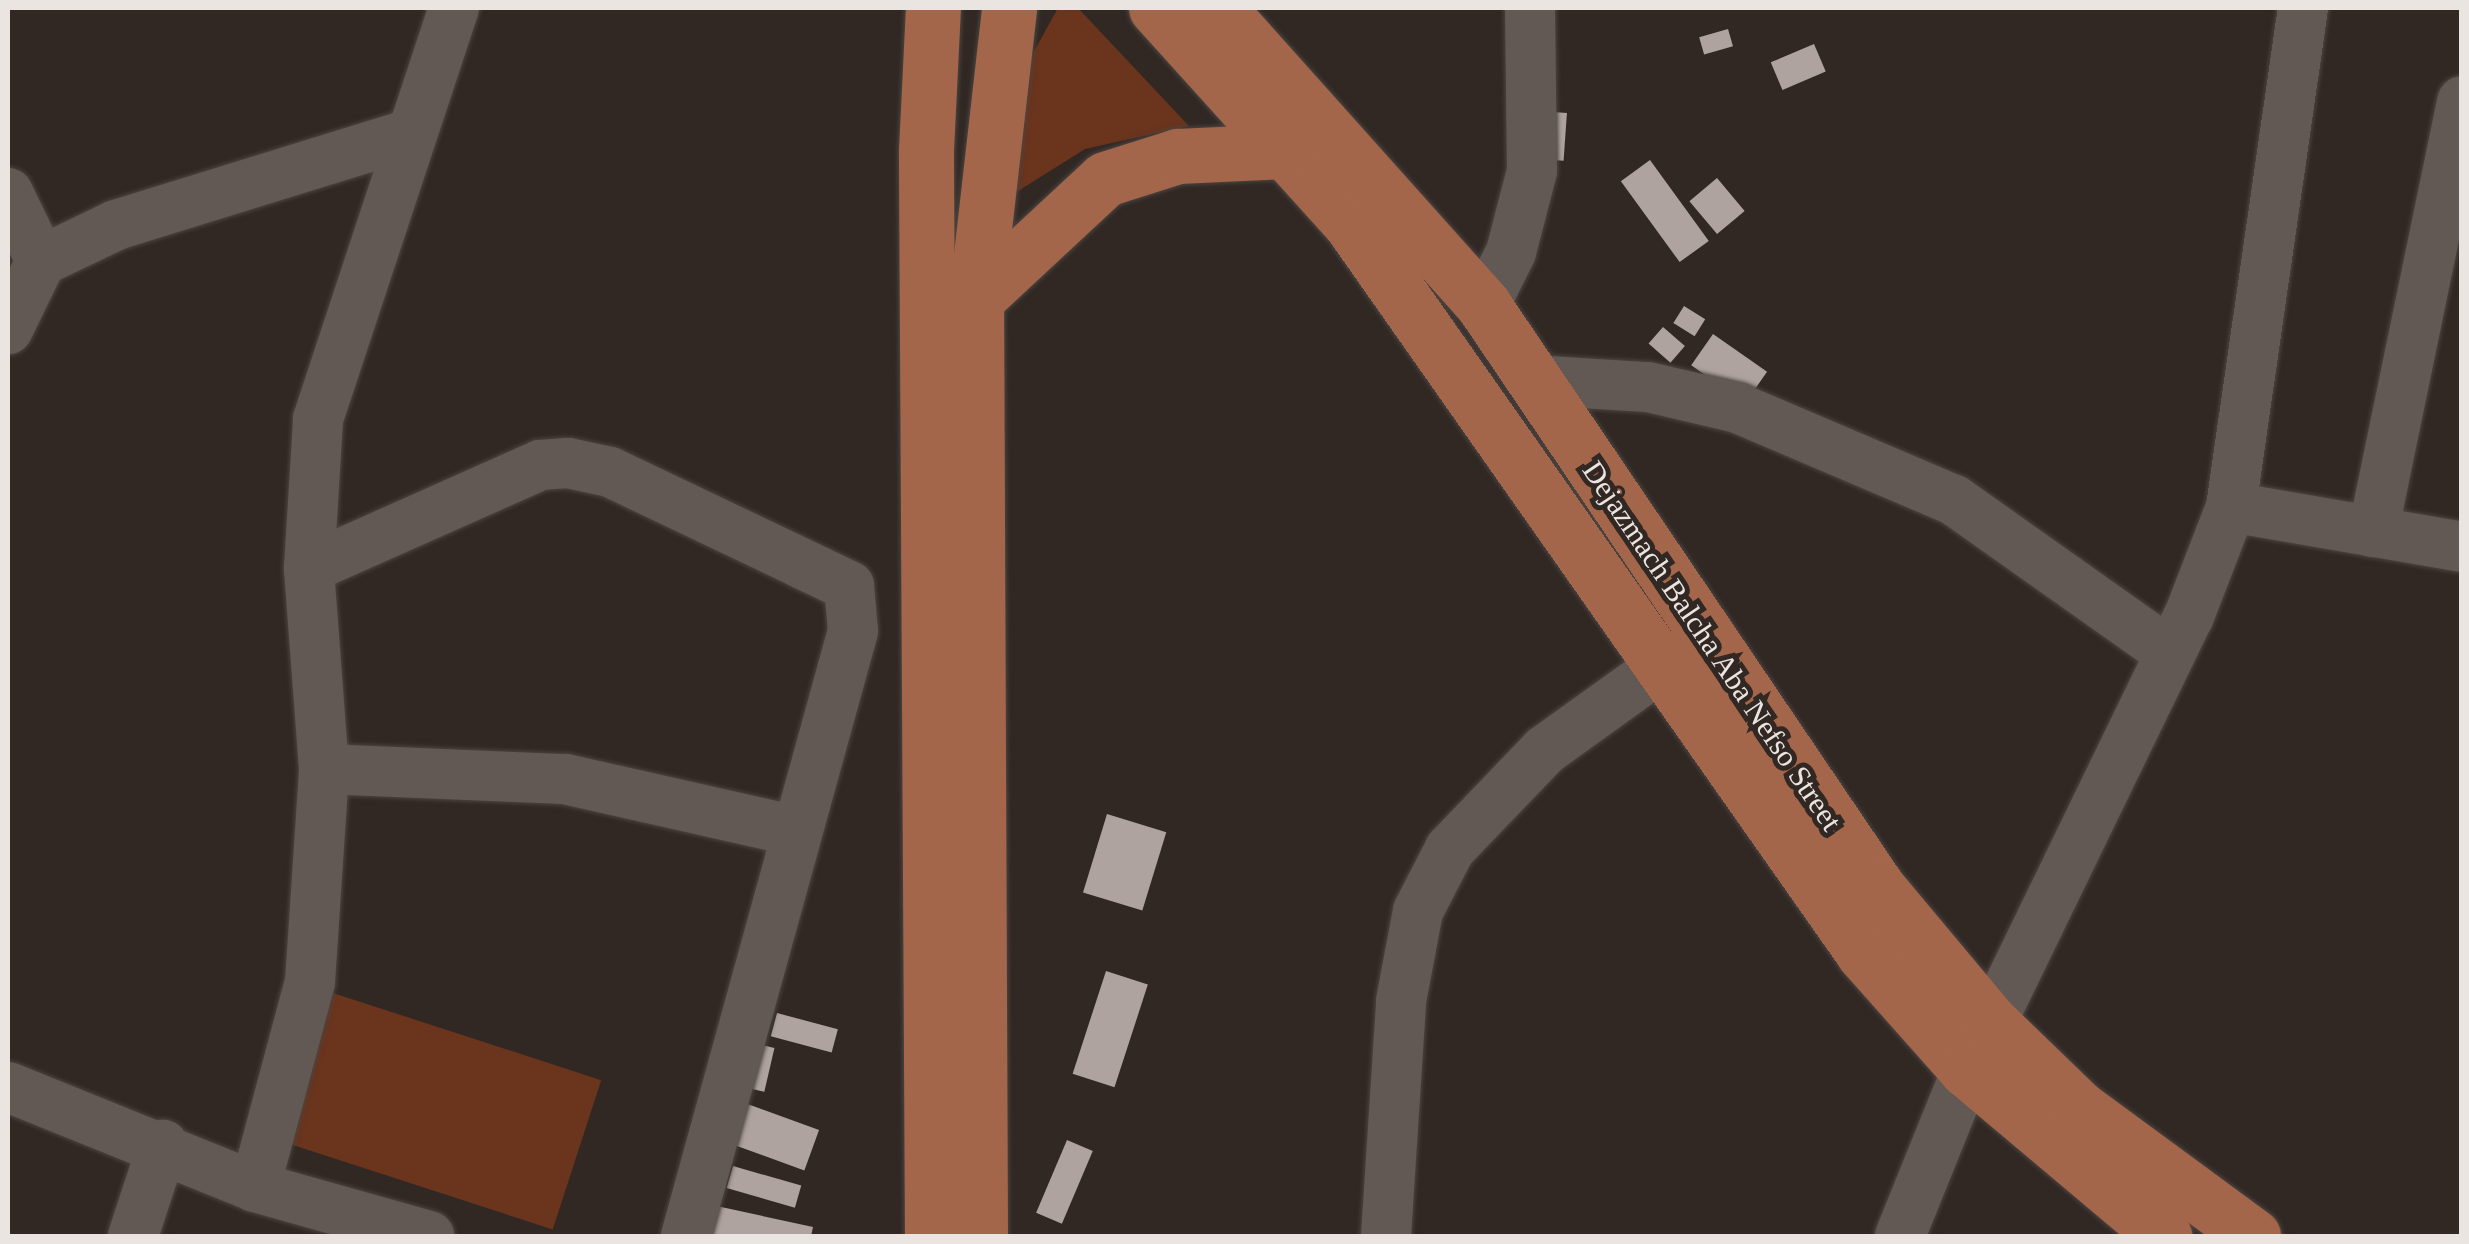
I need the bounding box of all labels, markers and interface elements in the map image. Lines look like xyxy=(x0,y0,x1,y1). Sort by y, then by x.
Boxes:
street label: Dejazmach Balcha Aba Nefso Street xyxy=(1574,454,1850,838)

